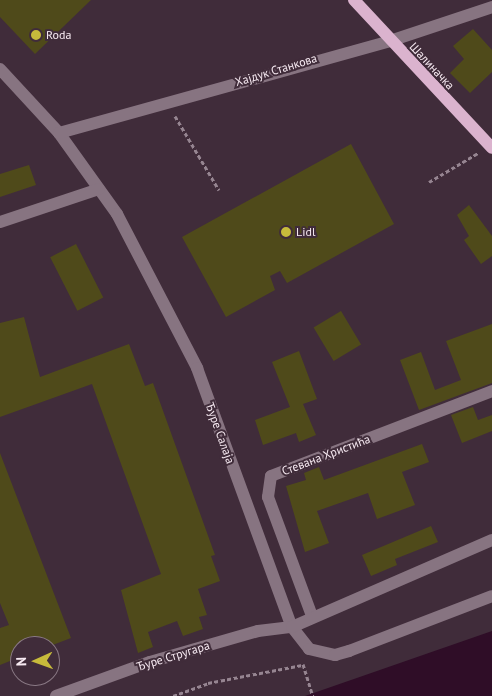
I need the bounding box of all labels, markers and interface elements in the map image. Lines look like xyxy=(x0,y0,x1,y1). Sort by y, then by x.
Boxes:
place label: Roda xyxy=(46,28,71,42)
marker: Roda xyxy=(30,29,42,41)
street label: Шалиначка xyxy=(407,39,457,93)
street label: Хајдук Станкова xyxy=(233,51,319,89)
place label: Lidl xyxy=(296,225,315,239)
marker: Lidl xyxy=(280,226,292,238)
street label: Ђуре Салаја xyxy=(202,400,238,466)
street label: Стевана Христића xyxy=(280,431,372,479)
north arrow xyxy=(10,636,60,686)
street label: Ђуре Стругара xyxy=(135,638,211,674)
text: N xyxy=(12,657,30,666)

